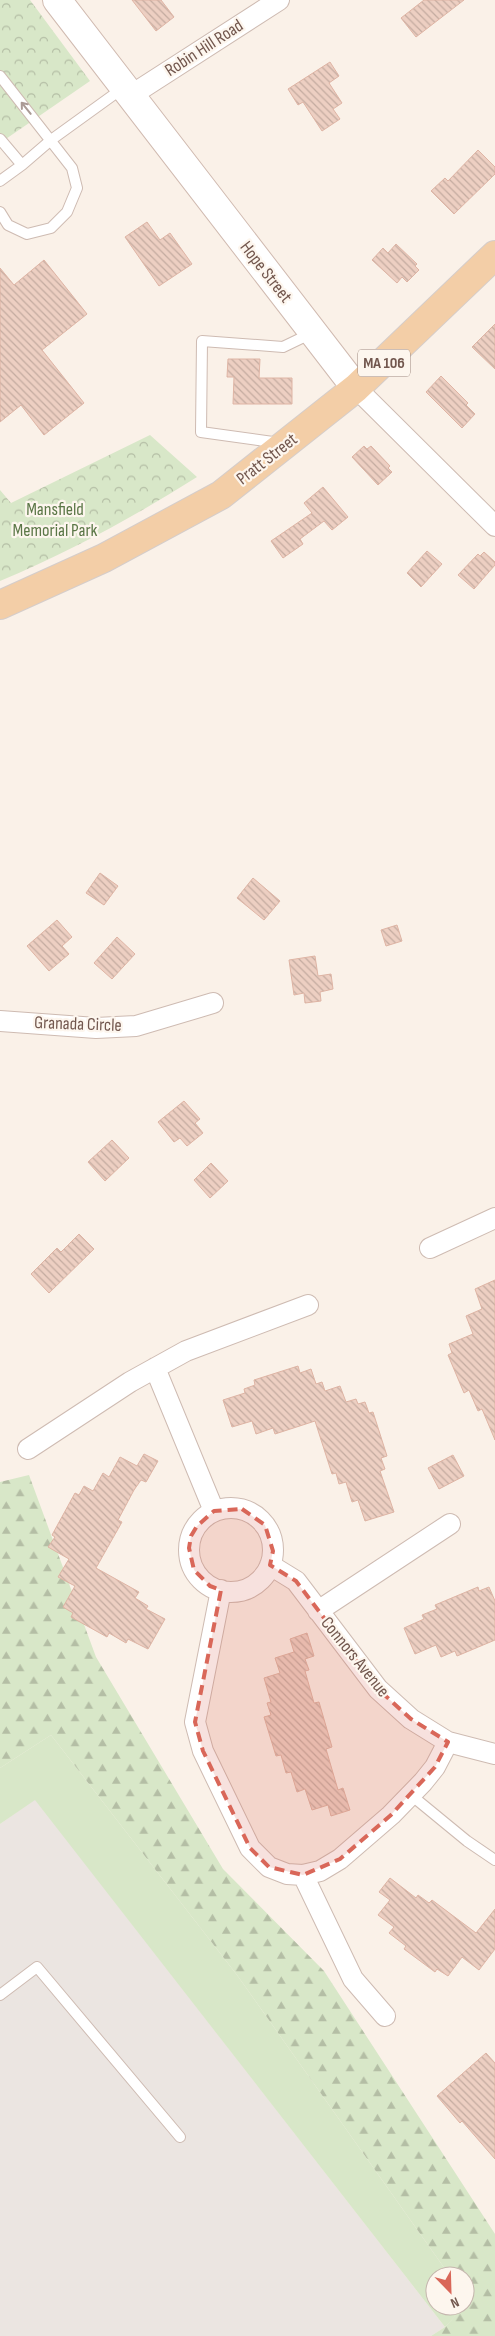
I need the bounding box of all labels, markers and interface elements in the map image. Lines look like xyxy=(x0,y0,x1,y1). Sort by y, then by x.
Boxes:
street label: Robin Hill Road xyxy=(161,15,247,81)
one-way arrow xyxy=(20,102,31,115)
street label: Hope Street xyxy=(236,237,297,307)
road number: MA 106 xyxy=(358,349,410,376)
street label: Pratt Street xyxy=(232,428,302,489)
park label: Mansfield Memorial Park xyxy=(13,499,98,541)
street label: Granada Circle xyxy=(34,1012,122,1036)
street label: Connors Avenue xyxy=(316,1613,394,1701)
north arrow xyxy=(425,2266,475,2316)
text: N xyxy=(448,2293,462,2312)

